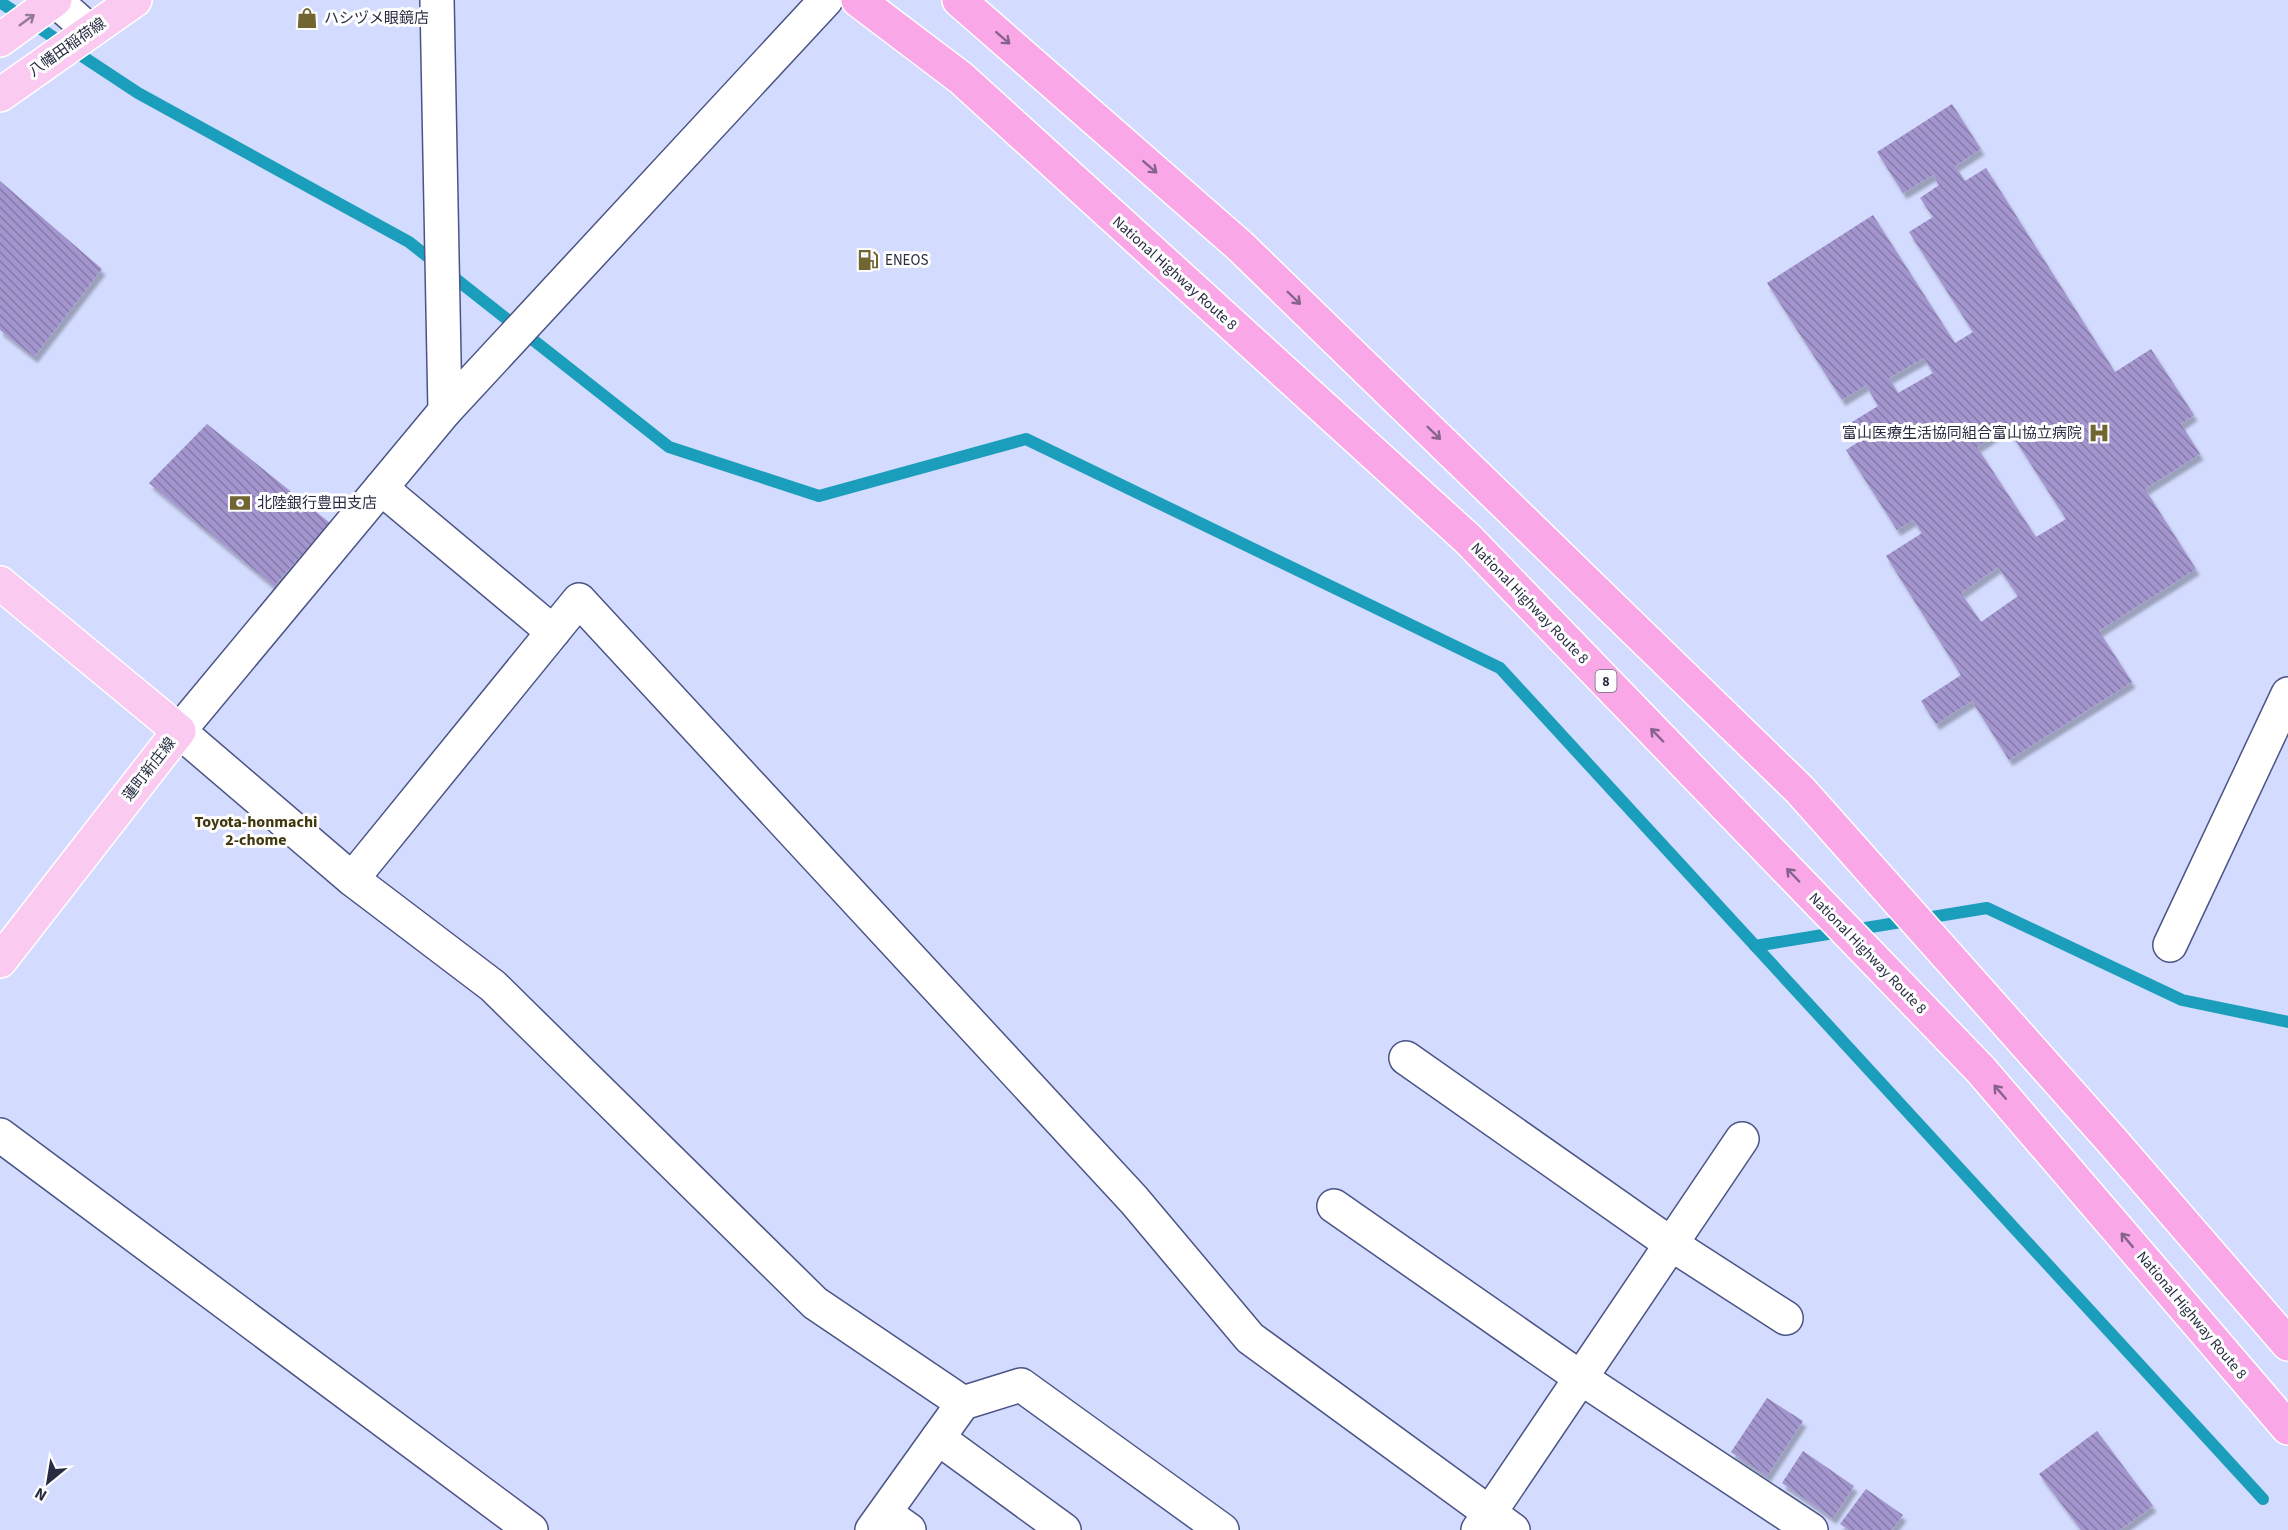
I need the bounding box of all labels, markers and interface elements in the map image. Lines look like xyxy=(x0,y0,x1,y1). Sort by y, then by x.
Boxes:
shop icon: ハシヅメ眼鏡店 xyxy=(295,6,319,30)
place label: ハシヅメ眼鏡店 xyxy=(324,8,429,29)
street label: 八幡田稲荷線 xyxy=(24,13,110,82)
one-way arrow xyxy=(19,14,35,26)
one-way arrow xyxy=(995,32,1011,45)
one-way arrow xyxy=(1142,160,1157,174)
street label: National Highway Route 8 xyxy=(1108,212,1242,335)
fuel station icon: ENEOS xyxy=(856,248,880,272)
place label: ENEOS xyxy=(885,250,929,271)
one-way arrow xyxy=(1286,291,1301,305)
hospital icon: 富山医療生活協同組合富山協立病院 xyxy=(2087,421,2111,445)
place label: 富山医療生活協同組合富山協立病院 xyxy=(1842,423,2082,444)
one-way arrow xyxy=(1426,426,1441,440)
bank icon: 北陸銀行豊田支店 xyxy=(228,491,252,515)
place label: 北陸銀行豊田支店 xyxy=(257,493,377,514)
street label: National Highway Route 8 xyxy=(1466,538,1593,669)
road number: 8 xyxy=(1596,670,1616,692)
one-way arrow xyxy=(1650,727,1665,742)
street label: 蓮町新庄線 xyxy=(118,733,181,805)
district label: Toyota-honmachi 2-chome xyxy=(195,811,318,851)
one-way arrow xyxy=(1785,867,1800,882)
street label: National Highway Route 8 xyxy=(1804,888,1931,1019)
one-way arrow xyxy=(1993,1085,2007,1100)
one-way arrow xyxy=(2120,1233,2134,1248)
street label: National Highway Route 8 xyxy=(2132,1247,2252,1384)
north arrow xyxy=(18,1452,78,1512)
text: N xyxy=(31,1482,51,1506)

